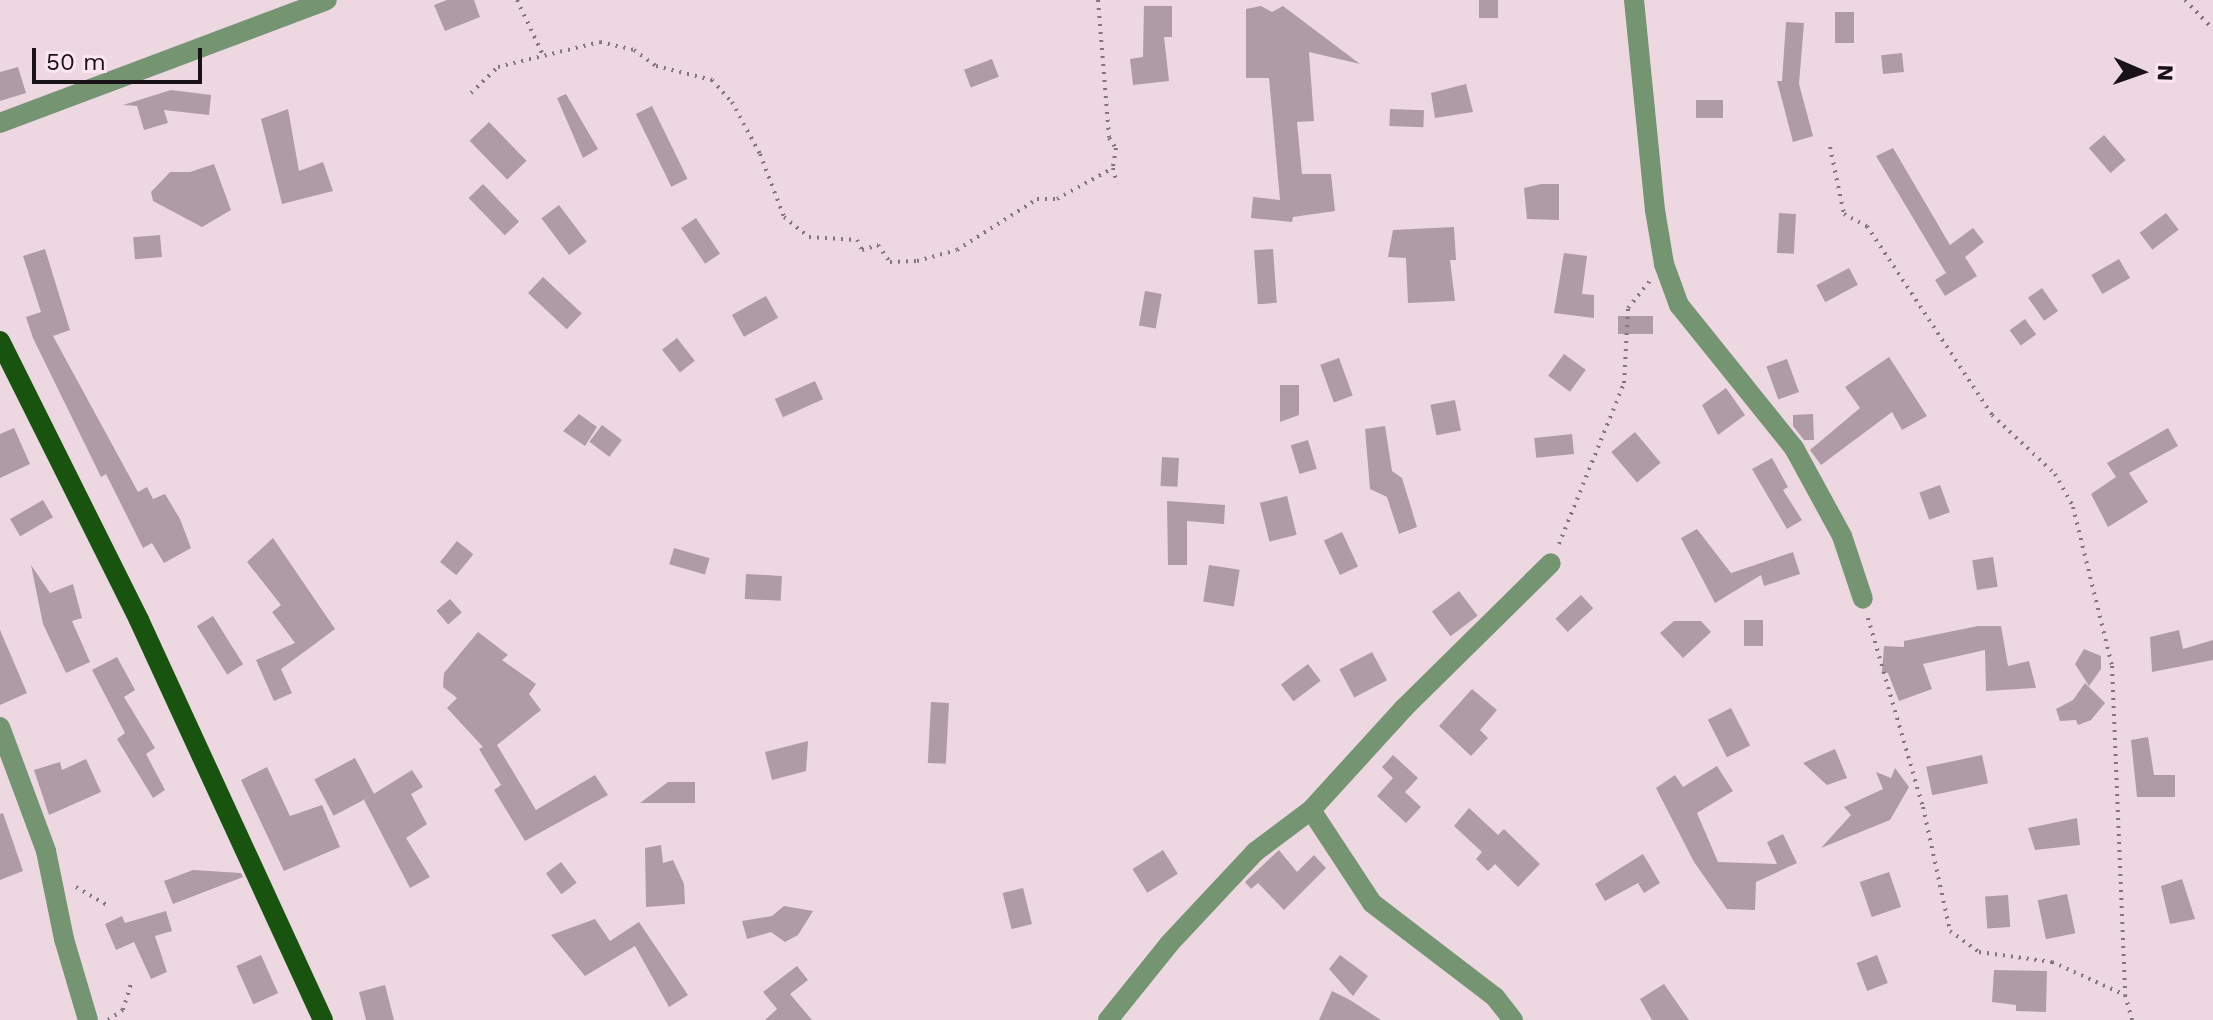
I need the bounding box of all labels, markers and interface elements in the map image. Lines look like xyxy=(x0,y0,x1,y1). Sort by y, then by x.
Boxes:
scale bar xyxy=(36,32,206,82)
north arrow xyxy=(2101,32,2181,112)
text: 50 m xyxy=(46,48,106,76)
text: N xyxy=(2153,64,2178,81)

